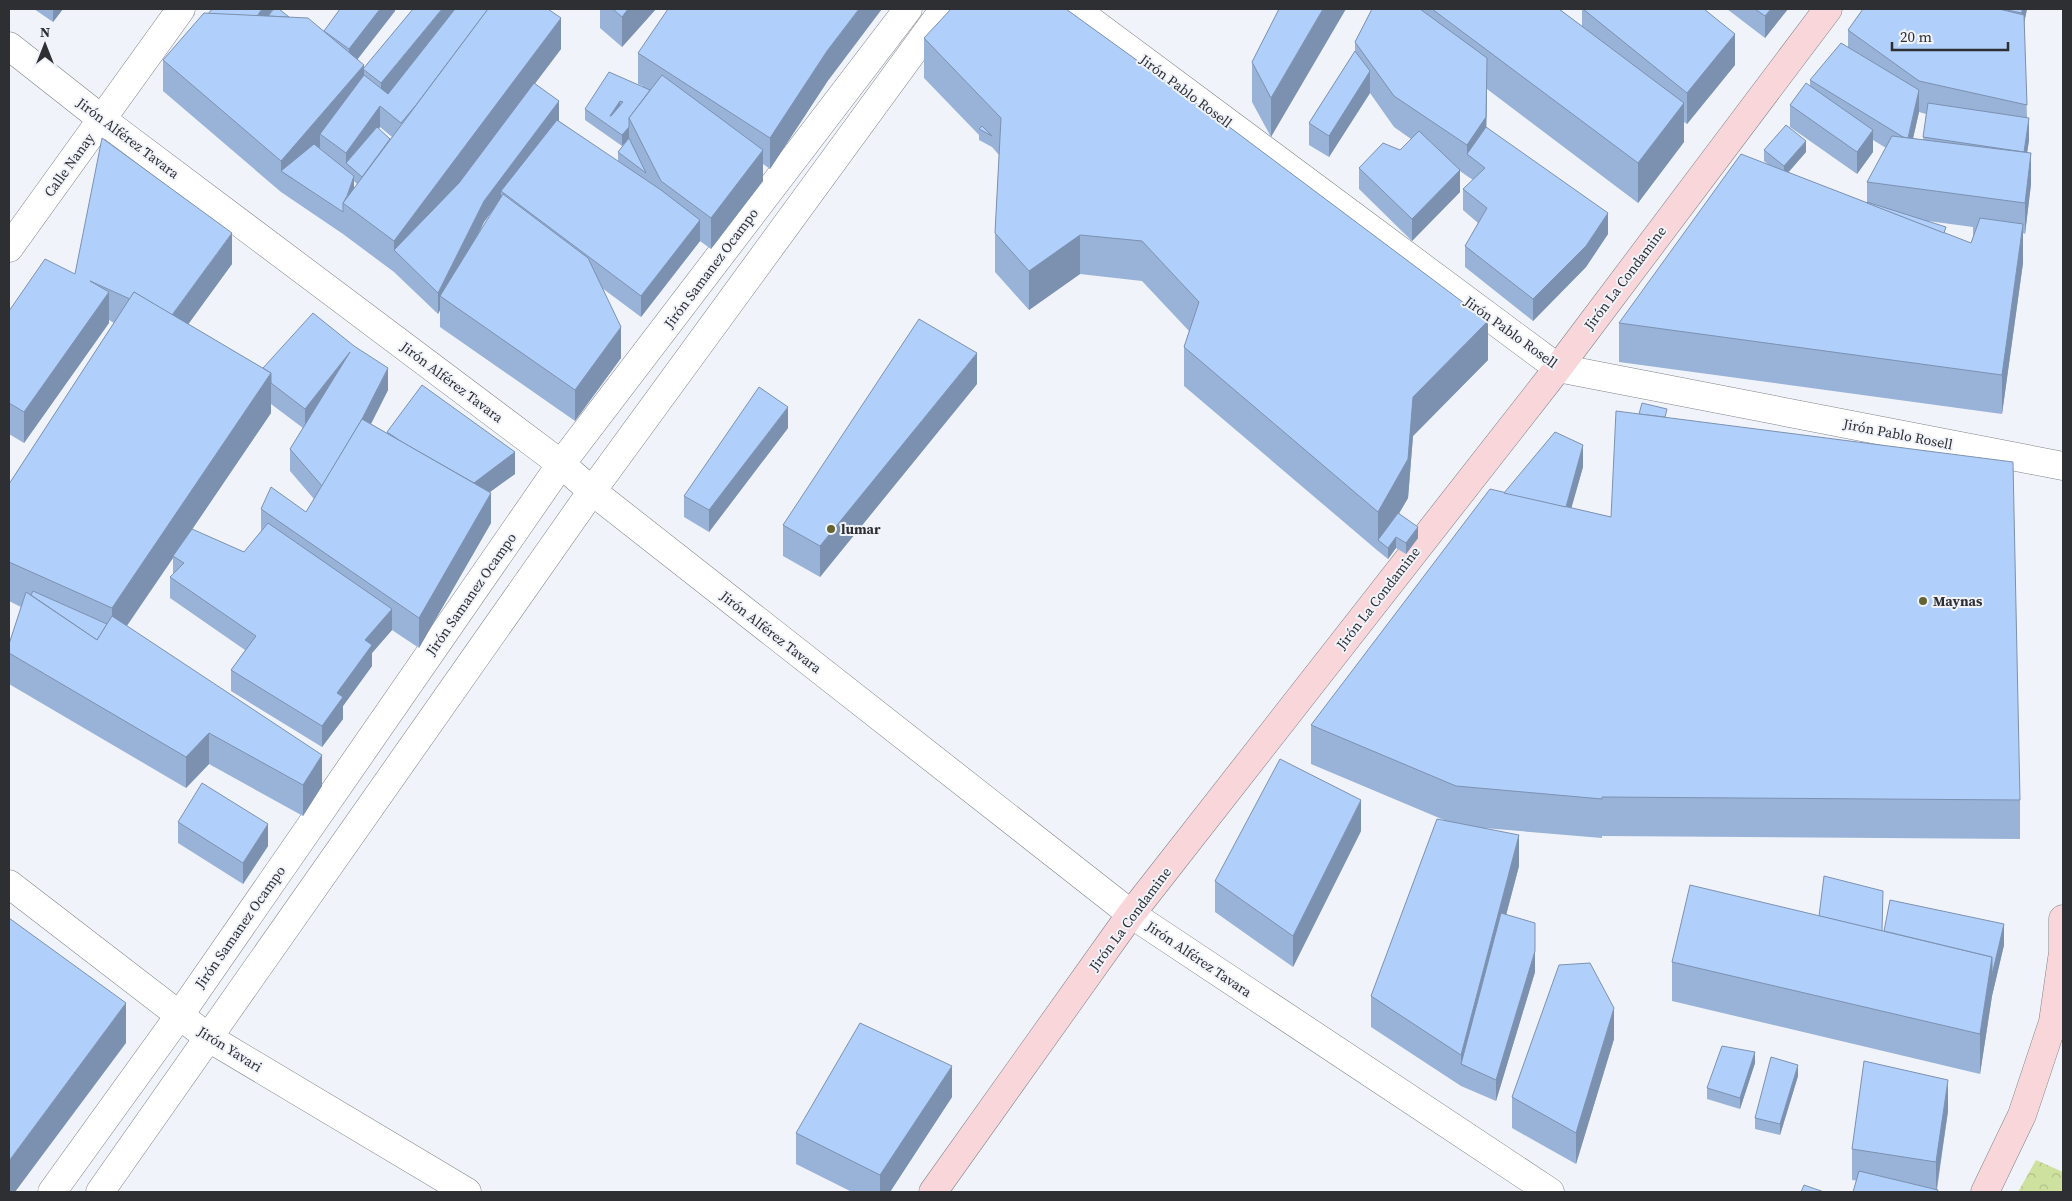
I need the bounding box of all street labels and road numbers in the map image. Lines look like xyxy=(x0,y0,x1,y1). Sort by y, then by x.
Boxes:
street label: Jirón Pablo Rosell xyxy=(1135,49,1236,132)
street label: Jirón Alférez Tavara xyxy=(72,92,184,184)
street label: Calle Nanay xyxy=(39,128,99,201)
street label: Jirón Samanez Ocampo xyxy=(659,204,763,333)
street label: Jirón La Condamine xyxy=(1579,222,1671,335)
street label: Jirón Pablo Rosell xyxy=(1459,291,1562,373)
street label: Jirón Alférez Tavara xyxy=(396,336,508,428)
street label: Jirón Pablo Rosell xyxy=(1841,413,1954,454)
street label: Jirón Samanez Ocampo xyxy=(420,528,521,660)
street label: Jirón La Condamine xyxy=(1331,542,1425,654)
street label: Jirón Alférez Tavara xyxy=(715,585,827,678)
street label: Jirón Samanez Ocampo xyxy=(189,861,290,993)
street label: Jirón La Condamine xyxy=(1084,863,1176,976)
street label: Jirón Alférez Tavara xyxy=(1141,916,1257,1002)
street label: Jirón Yavari xyxy=(193,1021,266,1077)

